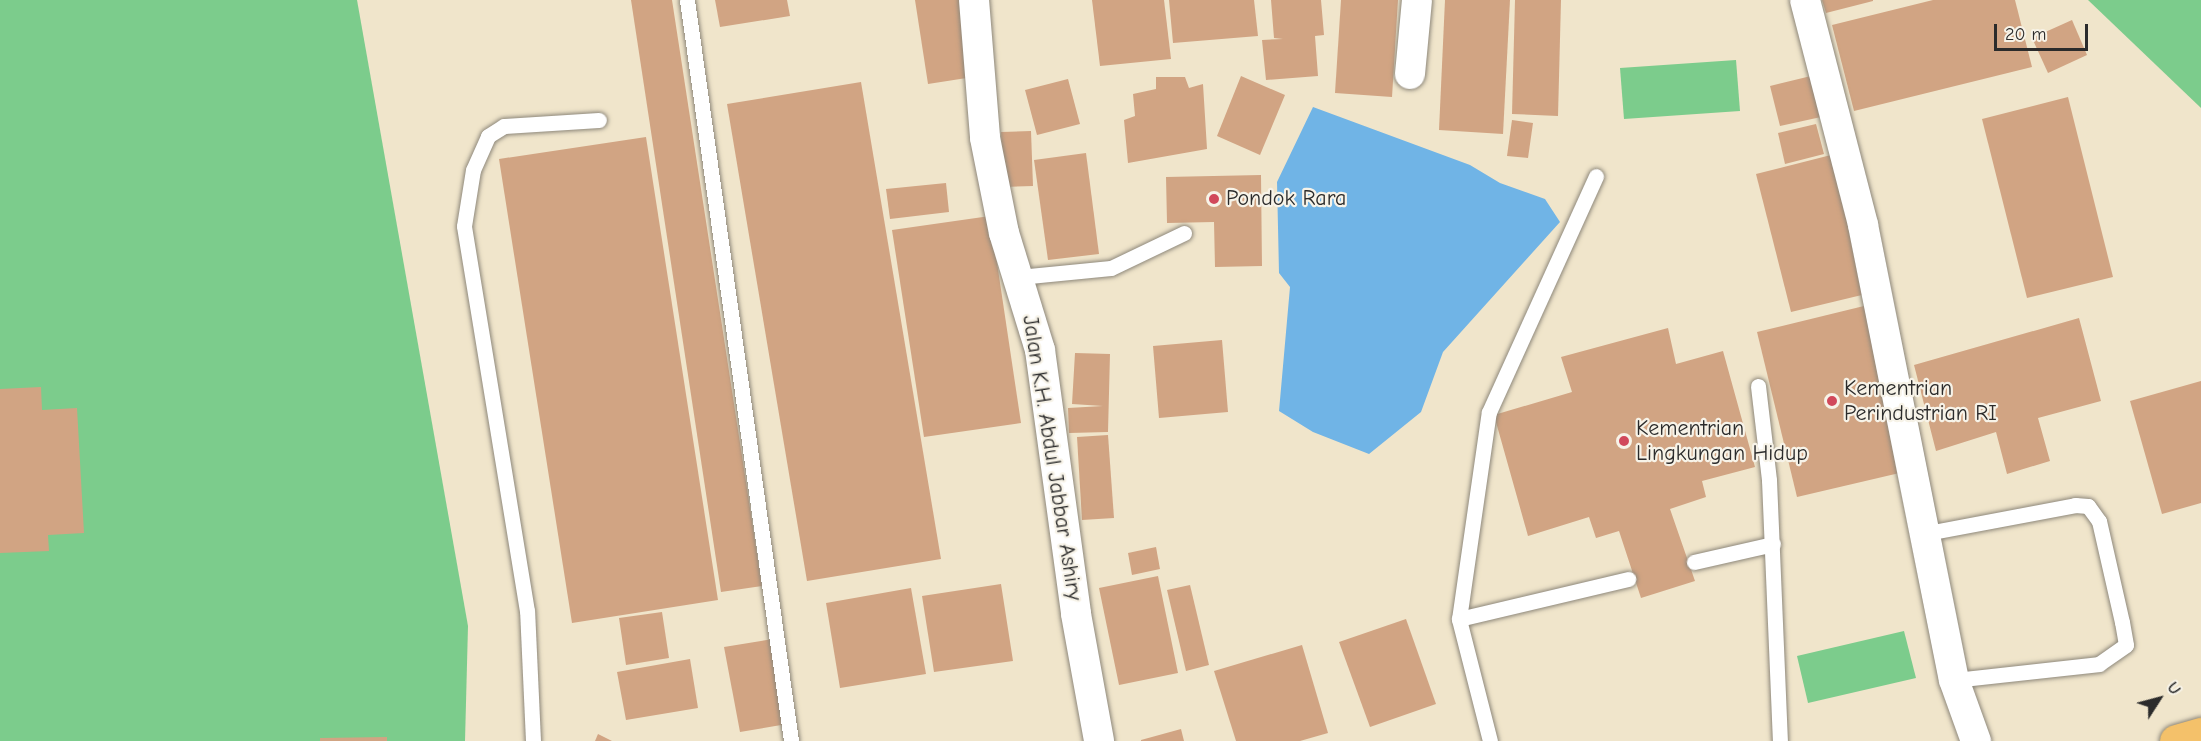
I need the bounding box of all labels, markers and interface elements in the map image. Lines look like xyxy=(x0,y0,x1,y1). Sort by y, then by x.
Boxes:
scale bar xyxy=(1997,12,2092,50)
text: 20 m xyxy=(2005,24,2046,45)
place label: Pondok Rara xyxy=(1226,186,1346,212)
marker: Pondok Rara xyxy=(1207,192,1221,206)
street label: Jalan K.H. Abdul Jabbar Ashiry xyxy=(1016,313,1088,603)
place label: Kementrian Perindustrian RI xyxy=(1844,375,1997,427)
marker: Kementrian Perindustrian RI xyxy=(1825,394,1839,408)
place label: Kementrian Lingkungan Hidup xyxy=(1636,415,1808,466)
marker: Kementrian Lingkungan Hidup xyxy=(1617,434,1631,448)
north arrow xyxy=(2129,669,2189,729)
text: U xyxy=(2163,679,2184,698)

